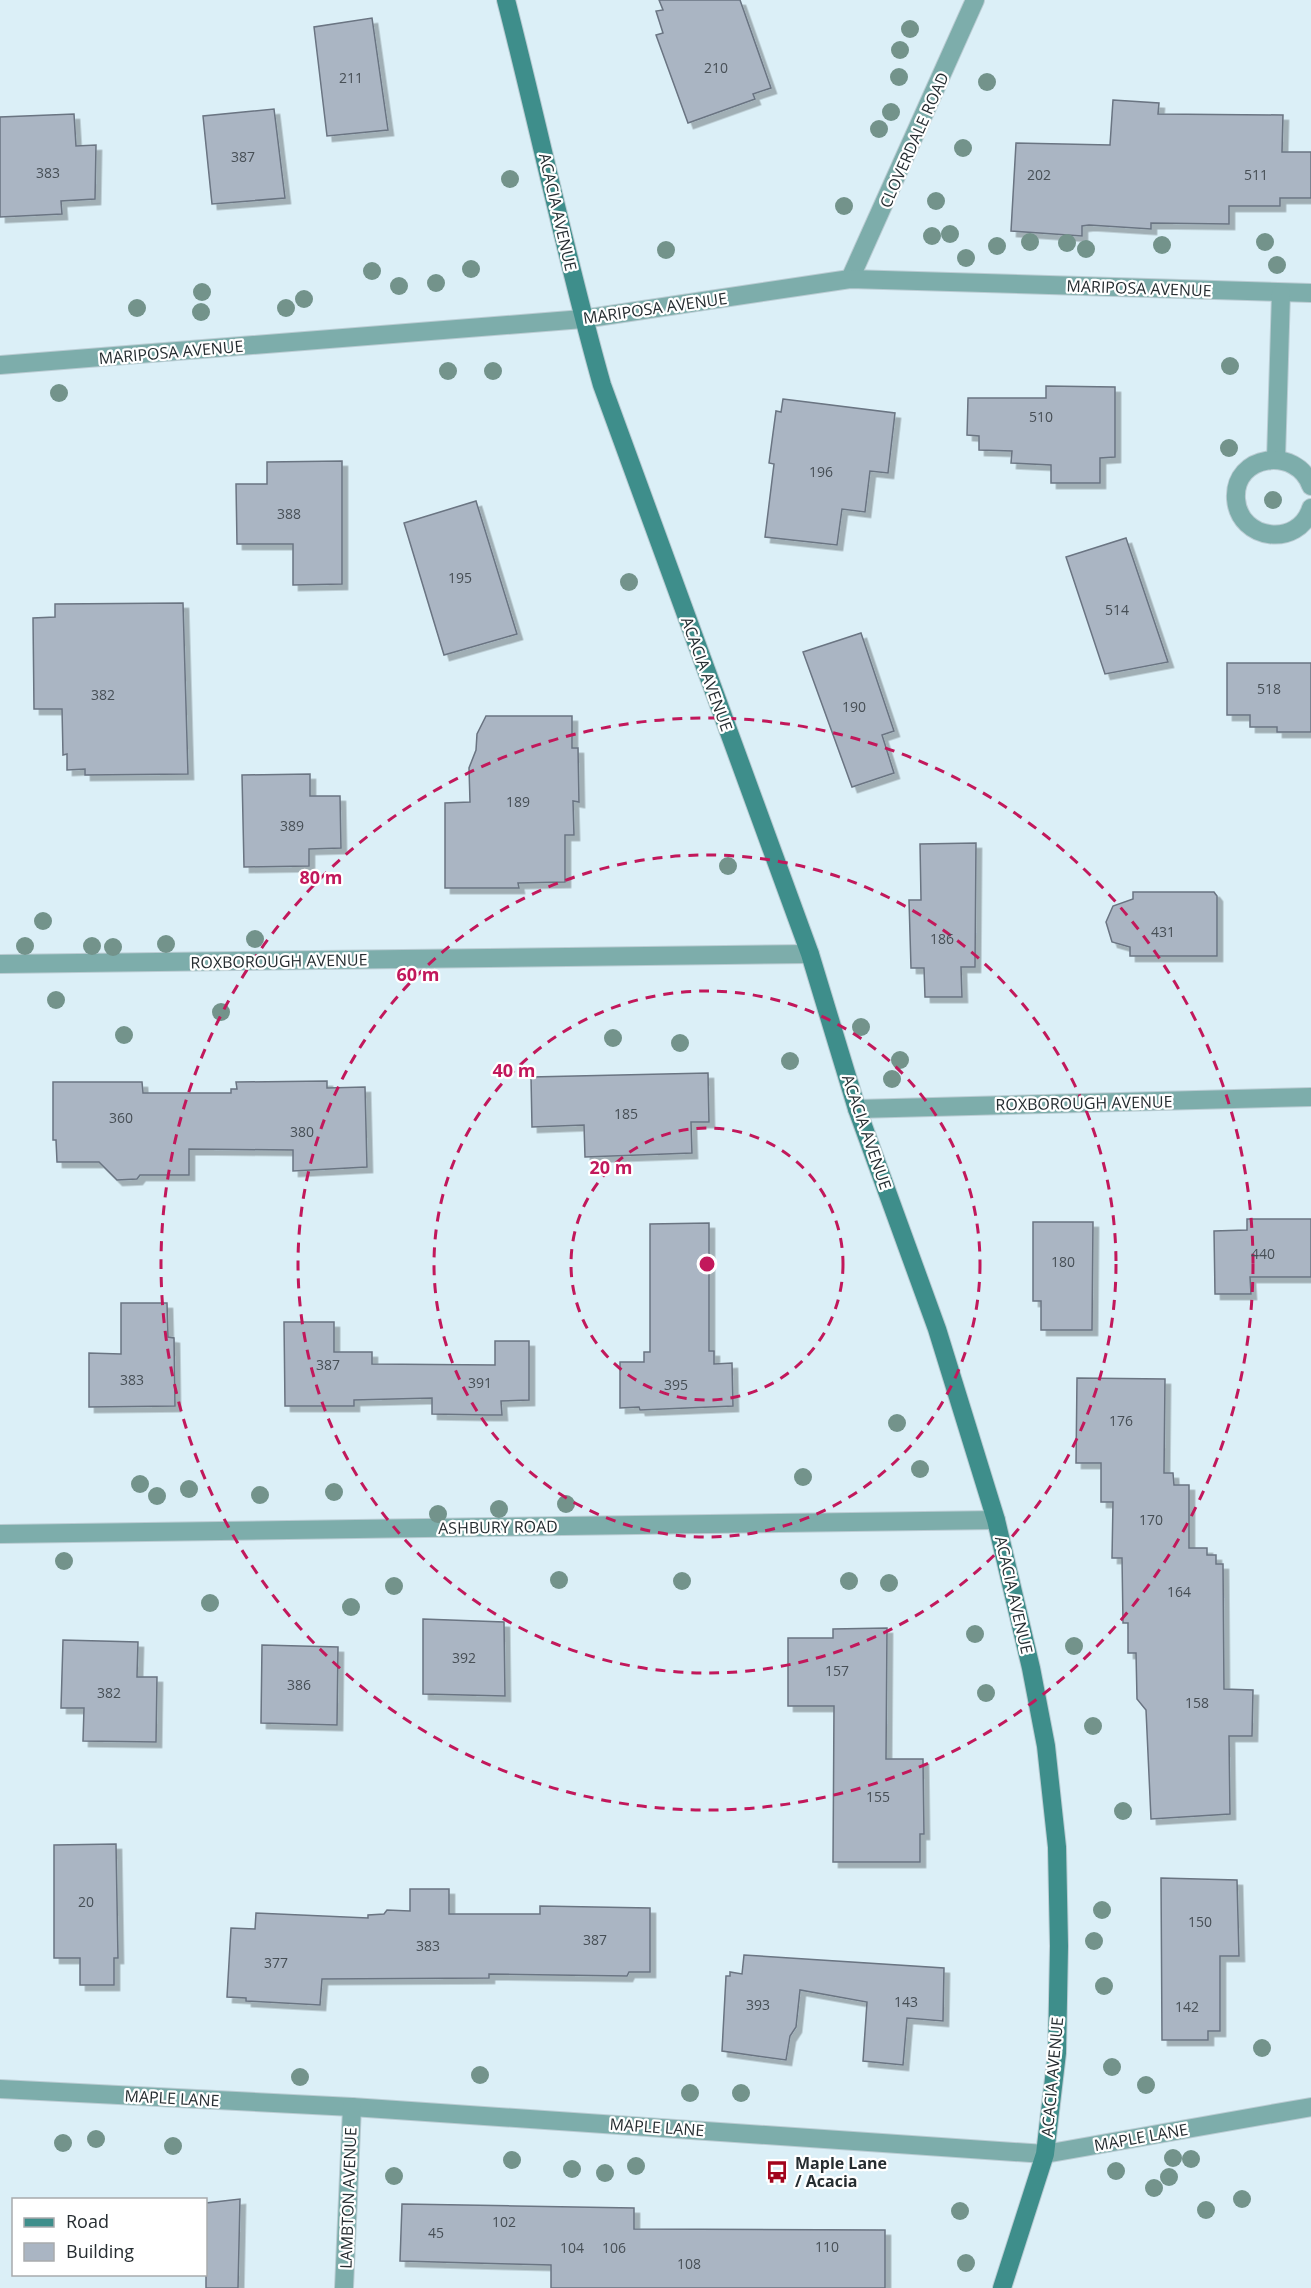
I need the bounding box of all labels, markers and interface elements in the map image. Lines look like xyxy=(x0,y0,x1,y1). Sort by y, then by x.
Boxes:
house number: 210 xyxy=(704,58,728,77)
house number: 211 xyxy=(339,68,363,87)
street label: CLOVERDALE ROAD xyxy=(874,69,954,211)
house number: 387 xyxy=(231,147,255,166)
street label: ACACIA AVENUE xyxy=(534,151,582,273)
house number: 383 xyxy=(36,163,60,182)
house number: 202 xyxy=(1027,165,1051,184)
house number: 511 xyxy=(1244,165,1268,184)
street label: MARIPOSA AVENUE xyxy=(1066,274,1212,302)
street label: MARIPOSA AVENUE xyxy=(582,287,728,329)
street label: MARIPOSA AVENUE xyxy=(98,335,244,369)
house number: 510 xyxy=(1029,407,1053,426)
house number: 196 xyxy=(809,462,833,481)
house number: 388 xyxy=(277,504,301,523)
house number: 195 xyxy=(448,568,472,587)
house number: 514 xyxy=(1105,600,1129,619)
street label: ACACIA AVENUE xyxy=(676,614,738,734)
house number: 518 xyxy=(1257,679,1281,698)
house number: 382 xyxy=(91,685,115,704)
house number: 190 xyxy=(842,697,866,716)
house number: 189 xyxy=(506,792,530,811)
house number: 389 xyxy=(280,816,304,835)
text: 80 m xyxy=(300,865,342,889)
house number: 431 xyxy=(1151,922,1175,941)
house number: 186 xyxy=(930,929,954,948)
street label: ROXBOROUGH AVENUE xyxy=(190,948,368,974)
text: 60 m xyxy=(397,962,439,986)
text: 40 m xyxy=(493,1058,535,1082)
street label: ACACIA AVENUE xyxy=(837,1072,897,1192)
street label: ROXBOROUGH AVENUE xyxy=(995,1090,1173,1116)
house number: 185 xyxy=(614,1104,638,1123)
house number: 360 xyxy=(109,1108,133,1127)
house number: 380 xyxy=(290,1122,314,1141)
text: 20 m xyxy=(590,1155,632,1179)
house number: 440 xyxy=(1251,1244,1275,1263)
house number: 180 xyxy=(1051,1252,1075,1271)
centre of rings xyxy=(697,1254,717,1274)
house number: 387 xyxy=(316,1355,340,1374)
house number: 383 xyxy=(120,1370,144,1389)
house number: 391 xyxy=(468,1373,492,1392)
house number: 395 xyxy=(664,1375,688,1394)
house number: 176 xyxy=(1109,1411,1133,1430)
house number: 170 xyxy=(1139,1510,1163,1529)
street label: ASHBURY ROAD xyxy=(438,1515,558,1539)
street label: ACACIA AVENUE xyxy=(990,1534,1038,1656)
house number: 164 xyxy=(1167,1582,1191,1601)
house number: 392 xyxy=(452,1648,476,1667)
house number: 157 xyxy=(825,1661,849,1680)
house number: 386 xyxy=(287,1675,311,1694)
house number: 382 xyxy=(97,1683,121,1702)
house number: 158 xyxy=(1185,1693,1209,1712)
house number: 155 xyxy=(866,1787,890,1806)
house number: 20 xyxy=(78,1892,94,1911)
house number: 150 xyxy=(1188,1912,1212,1931)
house number: 387 xyxy=(583,1930,607,1949)
house number: 383 xyxy=(416,1936,440,1955)
house number: 377 xyxy=(264,1953,288,1972)
house number: 143 xyxy=(894,1992,918,2011)
house number: 393 xyxy=(746,1995,770,2014)
house number: 142 xyxy=(1175,1997,1199,2016)
street label: ACACIA AVENUE xyxy=(1036,2016,1068,2138)
street label: MAPLE LANE xyxy=(124,2085,220,2111)
street label: MAPLE LANE xyxy=(609,2113,705,2141)
street label: MAPLE LANE xyxy=(1092,2118,1190,2156)
street label: LAMBTON AVENUE xyxy=(335,2127,361,2269)
place label: Maple Lane / Acacia xyxy=(795,2152,887,2192)
bus stop icon: Maple Lane / Acacia xyxy=(764,2159,790,2185)
legend xyxy=(12,2198,207,2276)
text: Road xyxy=(66,2209,109,2233)
house number: 102 xyxy=(492,2212,516,2231)
house number: 45 xyxy=(428,2223,444,2242)
house number: 110 xyxy=(815,2237,839,2256)
house number: 104 xyxy=(560,2238,584,2257)
house number: 106 xyxy=(602,2238,626,2257)
text: Building xyxy=(66,2239,134,2263)
house number: 108 xyxy=(677,2254,701,2273)

